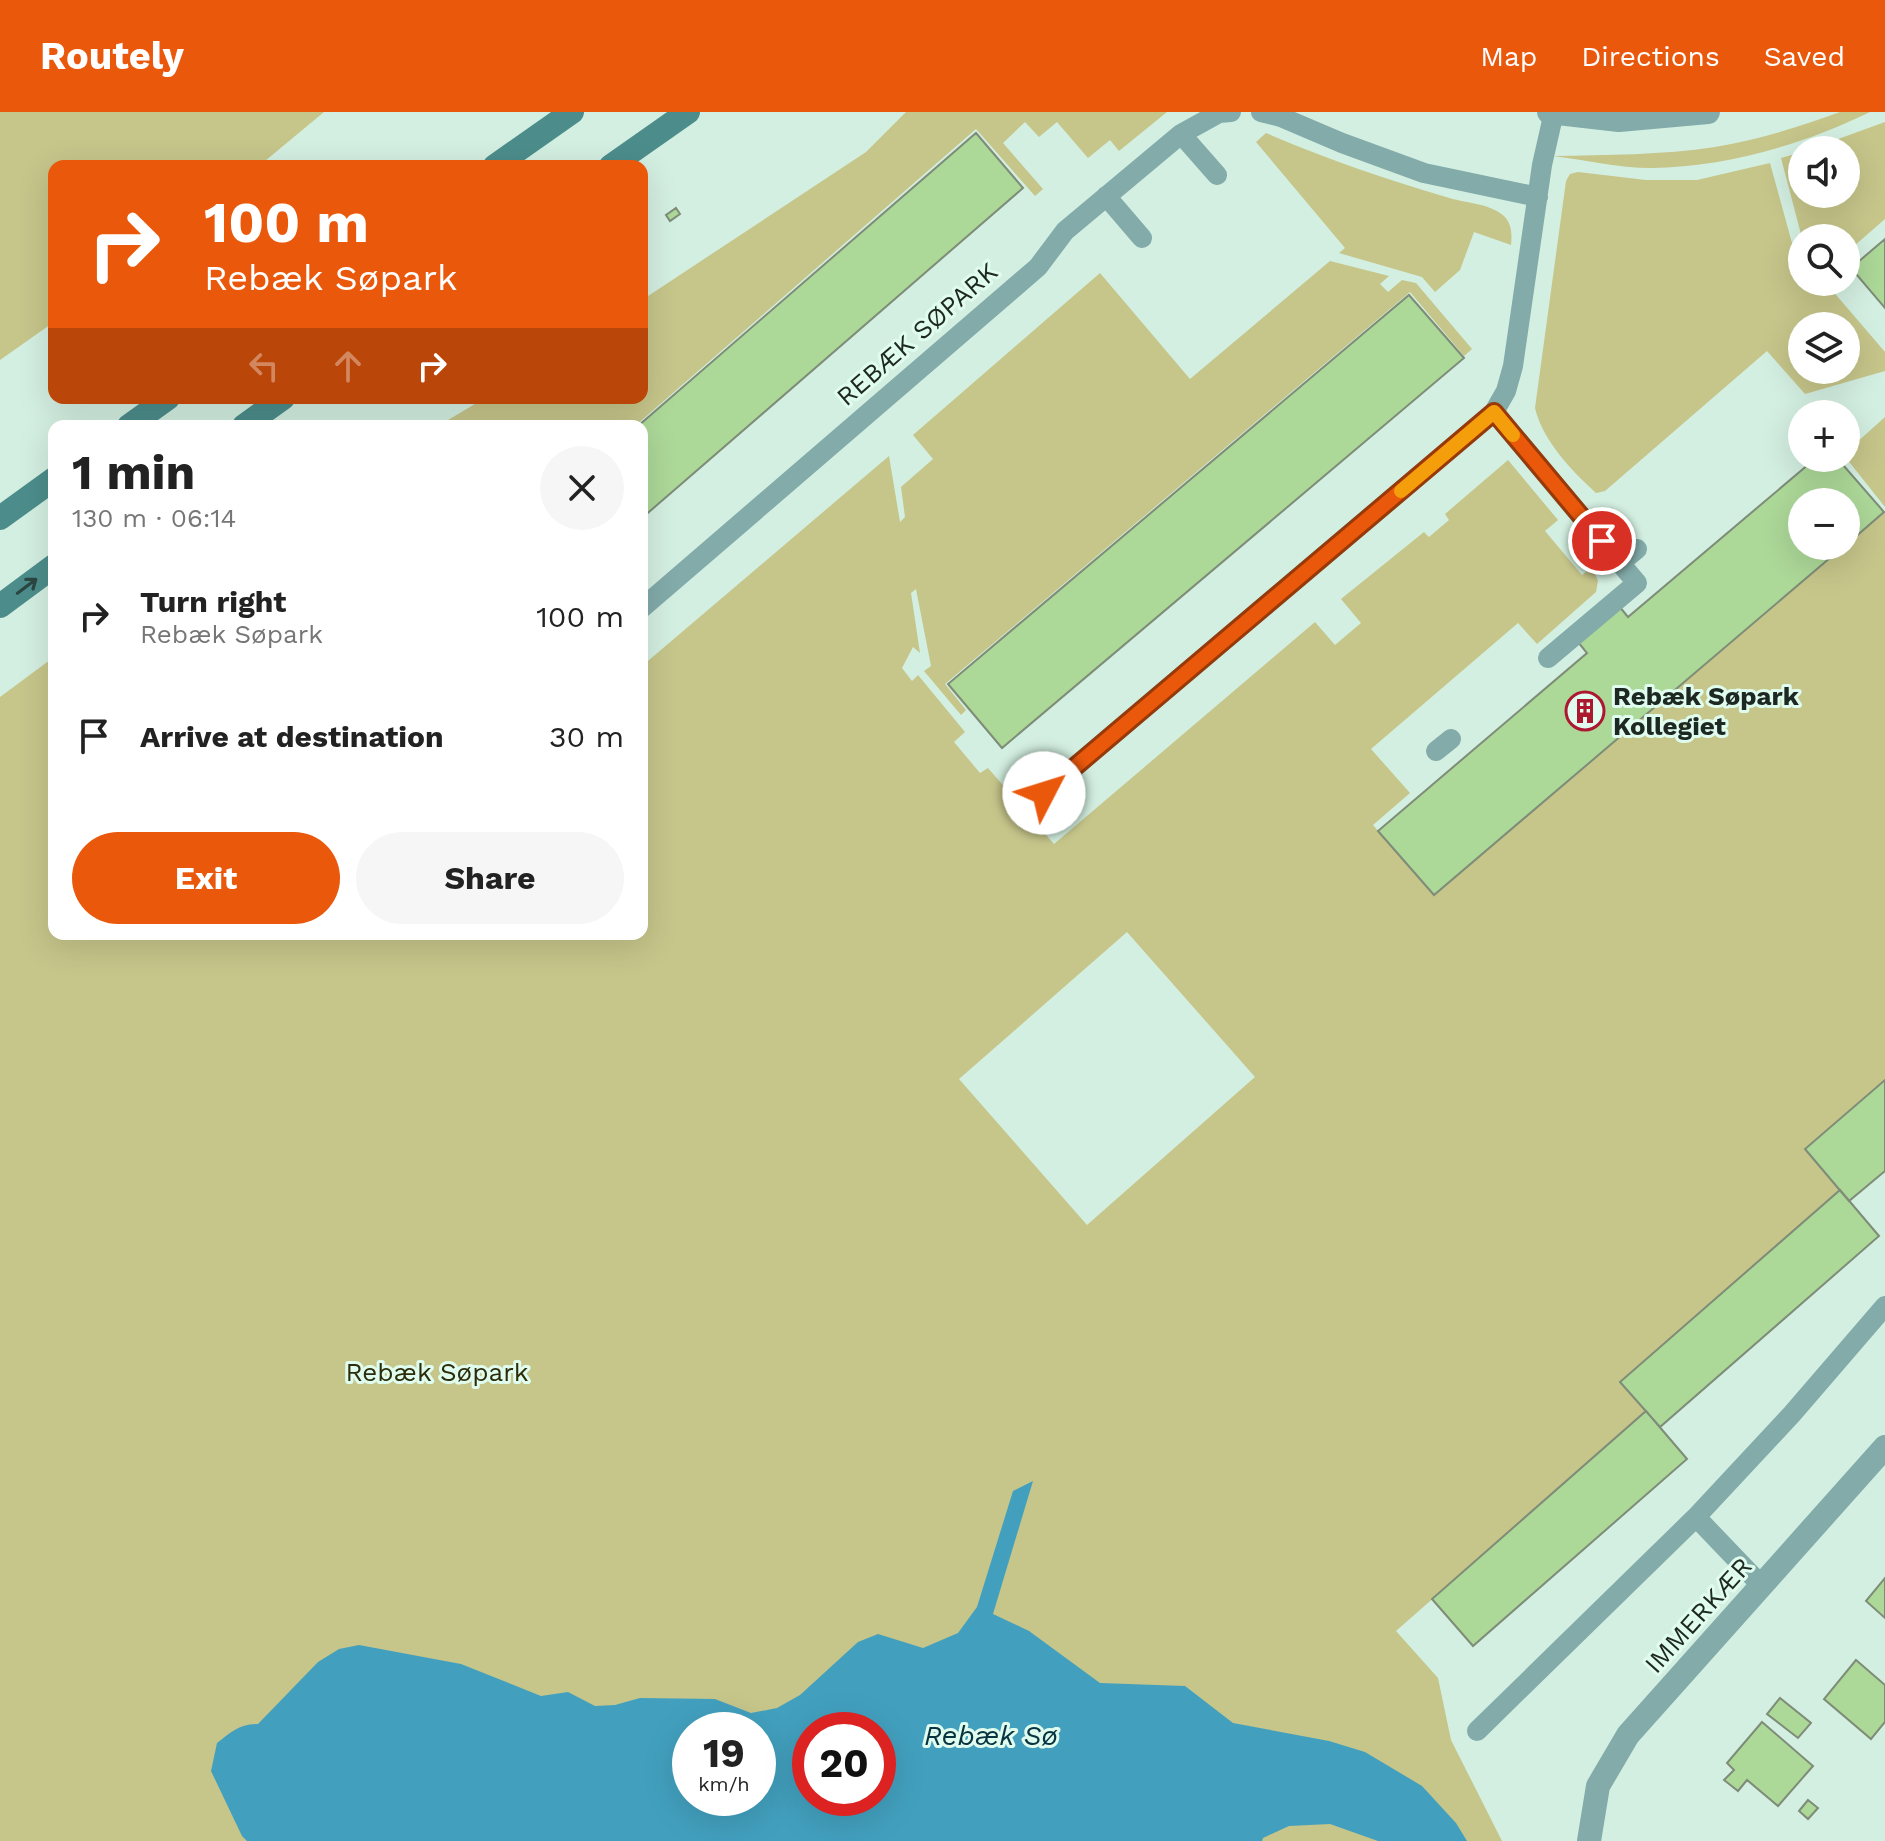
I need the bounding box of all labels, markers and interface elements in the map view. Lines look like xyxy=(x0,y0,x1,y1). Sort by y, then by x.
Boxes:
text: Routely xyxy=(40,34,184,78)
text: Map xyxy=(1480,40,1537,73)
text: Directions xyxy=(1581,40,1720,73)
text: Saved xyxy=(1764,40,1845,73)
map controls xyxy=(1788,136,1860,560)
button: sound xyxy=(1788,136,1860,208)
text: 100 m xyxy=(204,190,369,256)
icon: right xyxy=(72,192,176,296)
button: search xyxy=(1788,224,1860,296)
street label: REBÆK SØPARK xyxy=(831,256,1003,412)
text: Rebæk Søpark xyxy=(204,257,458,299)
button: layers xyxy=(1788,312,1860,384)
icon: left xyxy=(242,344,286,388)
icon: ahead xyxy=(326,344,370,388)
icon: right xyxy=(410,344,454,388)
button: + xyxy=(1788,400,1860,472)
text: 1 min xyxy=(72,444,195,501)
button: close xyxy=(540,446,624,530)
button: − xyxy=(1788,488,1860,560)
text: 130 m · 06:14 xyxy=(72,503,236,533)
pin xyxy=(1568,507,1636,575)
icon: arrive xyxy=(1580,519,1624,563)
one-way arrow xyxy=(16,578,37,595)
text: Turn right xyxy=(140,584,286,619)
icon: right xyxy=(72,594,116,638)
text: 100 m xyxy=(536,599,624,634)
text: Rebæk Søpark xyxy=(140,619,323,649)
place label: Rebæk Søpark Kollegiet xyxy=(1613,681,1800,741)
building icon: Rebæk Søpark Kollegiet xyxy=(1564,690,1606,732)
icon: arrive xyxy=(72,714,116,758)
text: Arrive at destination xyxy=(140,719,444,754)
text: 30 m xyxy=(549,719,624,754)
position arrow xyxy=(1002,751,1086,835)
button: Exit xyxy=(72,832,340,924)
button: Share xyxy=(356,832,624,924)
park label: Rebæk Søpark xyxy=(345,1357,529,1387)
street label: IMMERKÆR xyxy=(1638,1551,1758,1679)
speed limit sign: 20 xyxy=(792,1712,896,1816)
water label: Rebæk Sø xyxy=(924,1719,1058,1752)
text: 19 xyxy=(703,1730,745,1777)
text: km/h xyxy=(698,1772,750,1796)

